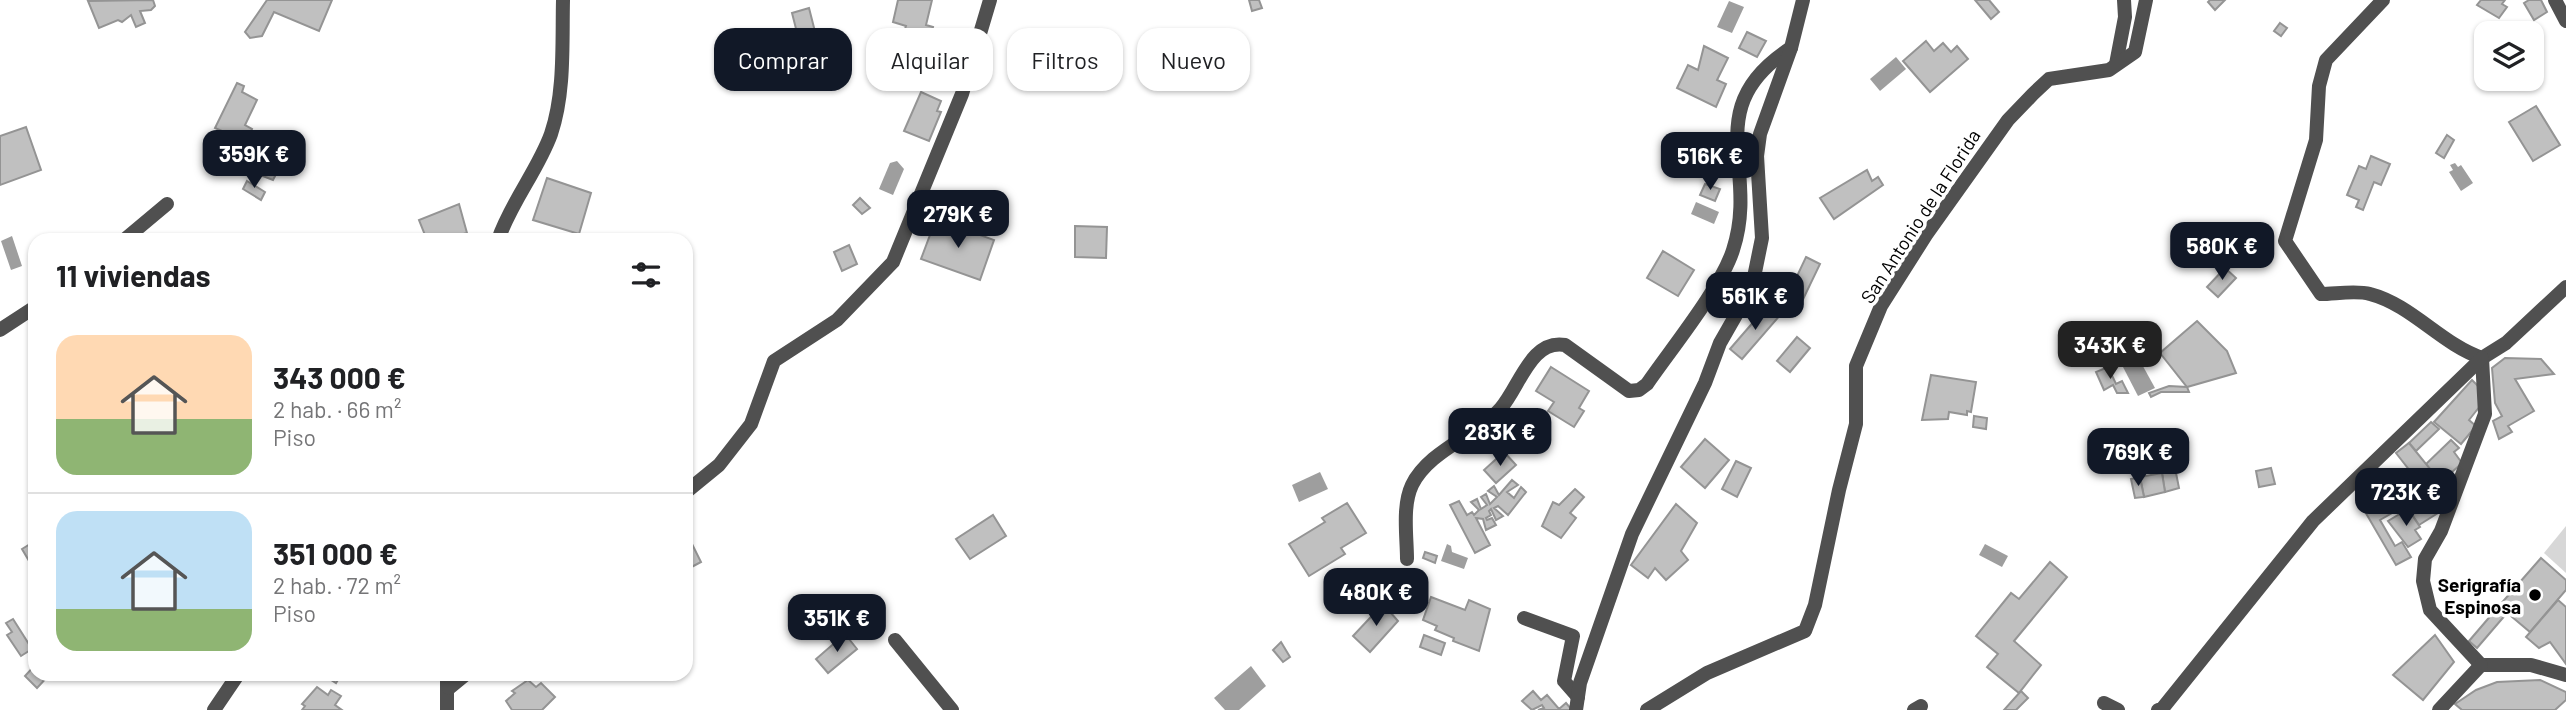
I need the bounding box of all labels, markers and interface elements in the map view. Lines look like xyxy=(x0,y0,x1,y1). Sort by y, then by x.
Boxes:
map controls xyxy=(2474,21,2544,91)
button: layers xyxy=(2474,21,2544,91)
chip: Comprar xyxy=(714,28,852,91)
chip: Alquilar xyxy=(866,28,993,91)
chip: Filtros xyxy=(1007,28,1123,91)
chip: Nuevo xyxy=(1137,28,1250,91)
street label: San Antonio de la Florida xyxy=(1855,125,1985,307)
pin: 359K € xyxy=(197,130,311,190)
pin: 516K € xyxy=(1653,132,1767,192)
text: 359K € xyxy=(219,139,289,167)
text: 516K € xyxy=(1677,141,1743,169)
pin: 279K € xyxy=(901,190,1015,250)
text: 279K € xyxy=(923,199,993,227)
pin: 580K € xyxy=(2165,222,2279,282)
text: 580K € xyxy=(2186,231,2258,259)
icon: filters xyxy=(627,256,665,294)
text: 11 viviendas xyxy=(56,257,211,293)
pin: 561K € xyxy=(1698,272,1812,332)
text: 561K € xyxy=(1722,281,1788,309)
pin: 343K € xyxy=(2053,322,2167,381)
text: 343K € xyxy=(2074,330,2146,358)
text: 343 000 € xyxy=(273,359,406,395)
icon: home xyxy=(112,363,196,447)
text: 2 hab. · 66 m² xyxy=(273,395,401,423)
pin: 283K € xyxy=(1443,408,1557,468)
text: 283K € xyxy=(1464,417,1536,445)
text: Piso xyxy=(273,423,316,451)
pin: 769K € xyxy=(2081,428,2195,488)
text: 769K € xyxy=(2103,437,2173,465)
pin: 723K € xyxy=(2349,468,2463,528)
text: 723K € xyxy=(2371,477,2441,505)
text: 351 000 € xyxy=(273,535,398,571)
icon: home xyxy=(112,539,196,623)
pin: 480K € xyxy=(1319,568,1433,628)
text: 2 hab. · 72 m² xyxy=(273,571,401,599)
place label: Serigrafía Espinosa xyxy=(2438,573,2521,618)
text: 480K € xyxy=(1339,577,1413,605)
marker: Serigrafía Espinosa xyxy=(2527,587,2543,603)
pin: 351K € xyxy=(780,594,894,654)
text: Piso xyxy=(273,599,316,627)
text: 351K € xyxy=(804,603,870,631)

